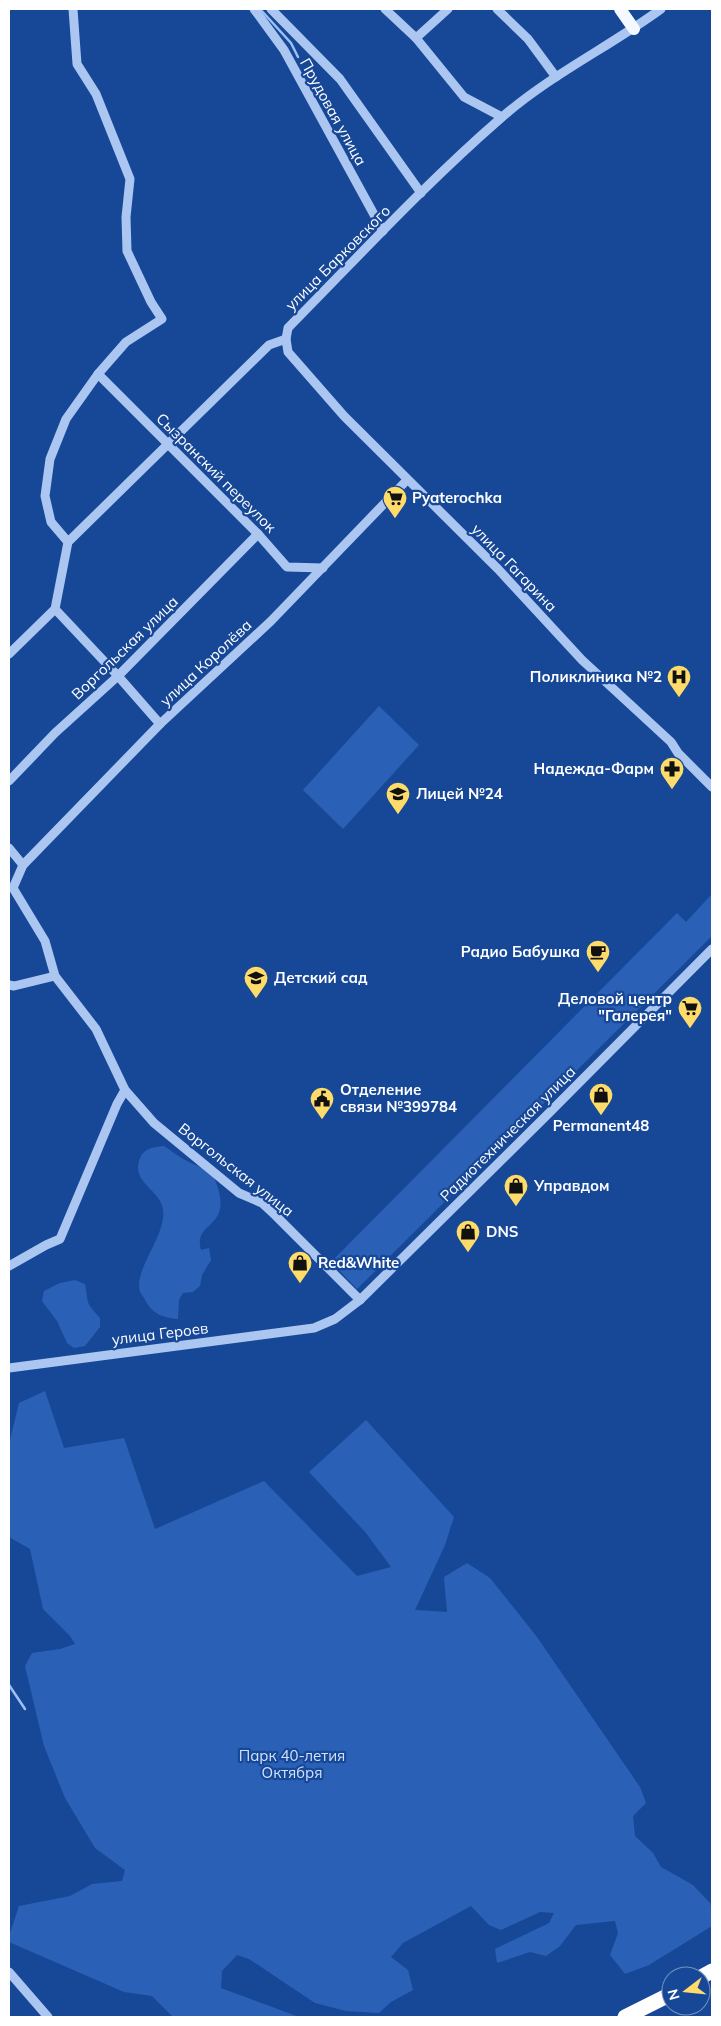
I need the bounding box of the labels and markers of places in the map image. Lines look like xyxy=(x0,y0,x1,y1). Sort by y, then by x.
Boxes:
supermarket icon: Pyaterochka xyxy=(382,485,408,519)
place label: Pyaterochka xyxy=(412,488,502,507)
hospital icon: Поликлиника №2 xyxy=(666,664,692,698)
place label: Поликлиника №2 xyxy=(530,667,662,686)
pharmacy icon: Надежда-Фарм xyxy=(659,756,685,790)
place label: Надежда-Фарм xyxy=(534,759,654,778)
school or university icon: Лицей №24 xyxy=(385,781,411,815)
place label: Лицей №24 xyxy=(416,784,503,803)
cafe icon: Радио Бабушка xyxy=(585,939,611,973)
place label: Радио Бабушка xyxy=(461,942,580,961)
school or university icon: Детский сад xyxy=(243,965,269,999)
place label: Детский сад xyxy=(274,968,368,987)
place label: Деловой центр "Галерея" xyxy=(558,989,672,1025)
supermarket icon: Деловой центр "Галерея" xyxy=(677,995,703,1029)
place label: Отделение связи №399784 xyxy=(340,1080,457,1116)
shop icon: Permanent48 xyxy=(588,1082,614,1116)
public building icon: Отделение связи №399784 xyxy=(309,1086,335,1120)
place label: Permanent48 xyxy=(553,1116,649,1135)
shop icon: Управдом xyxy=(503,1173,529,1207)
place label: Управдом xyxy=(533,1176,610,1195)
shop icon: DNS xyxy=(455,1219,481,1253)
place label: DNS xyxy=(486,1222,519,1241)
shop icon: Red&White xyxy=(287,1250,313,1284)
place label: Red&White xyxy=(318,1253,399,1272)

